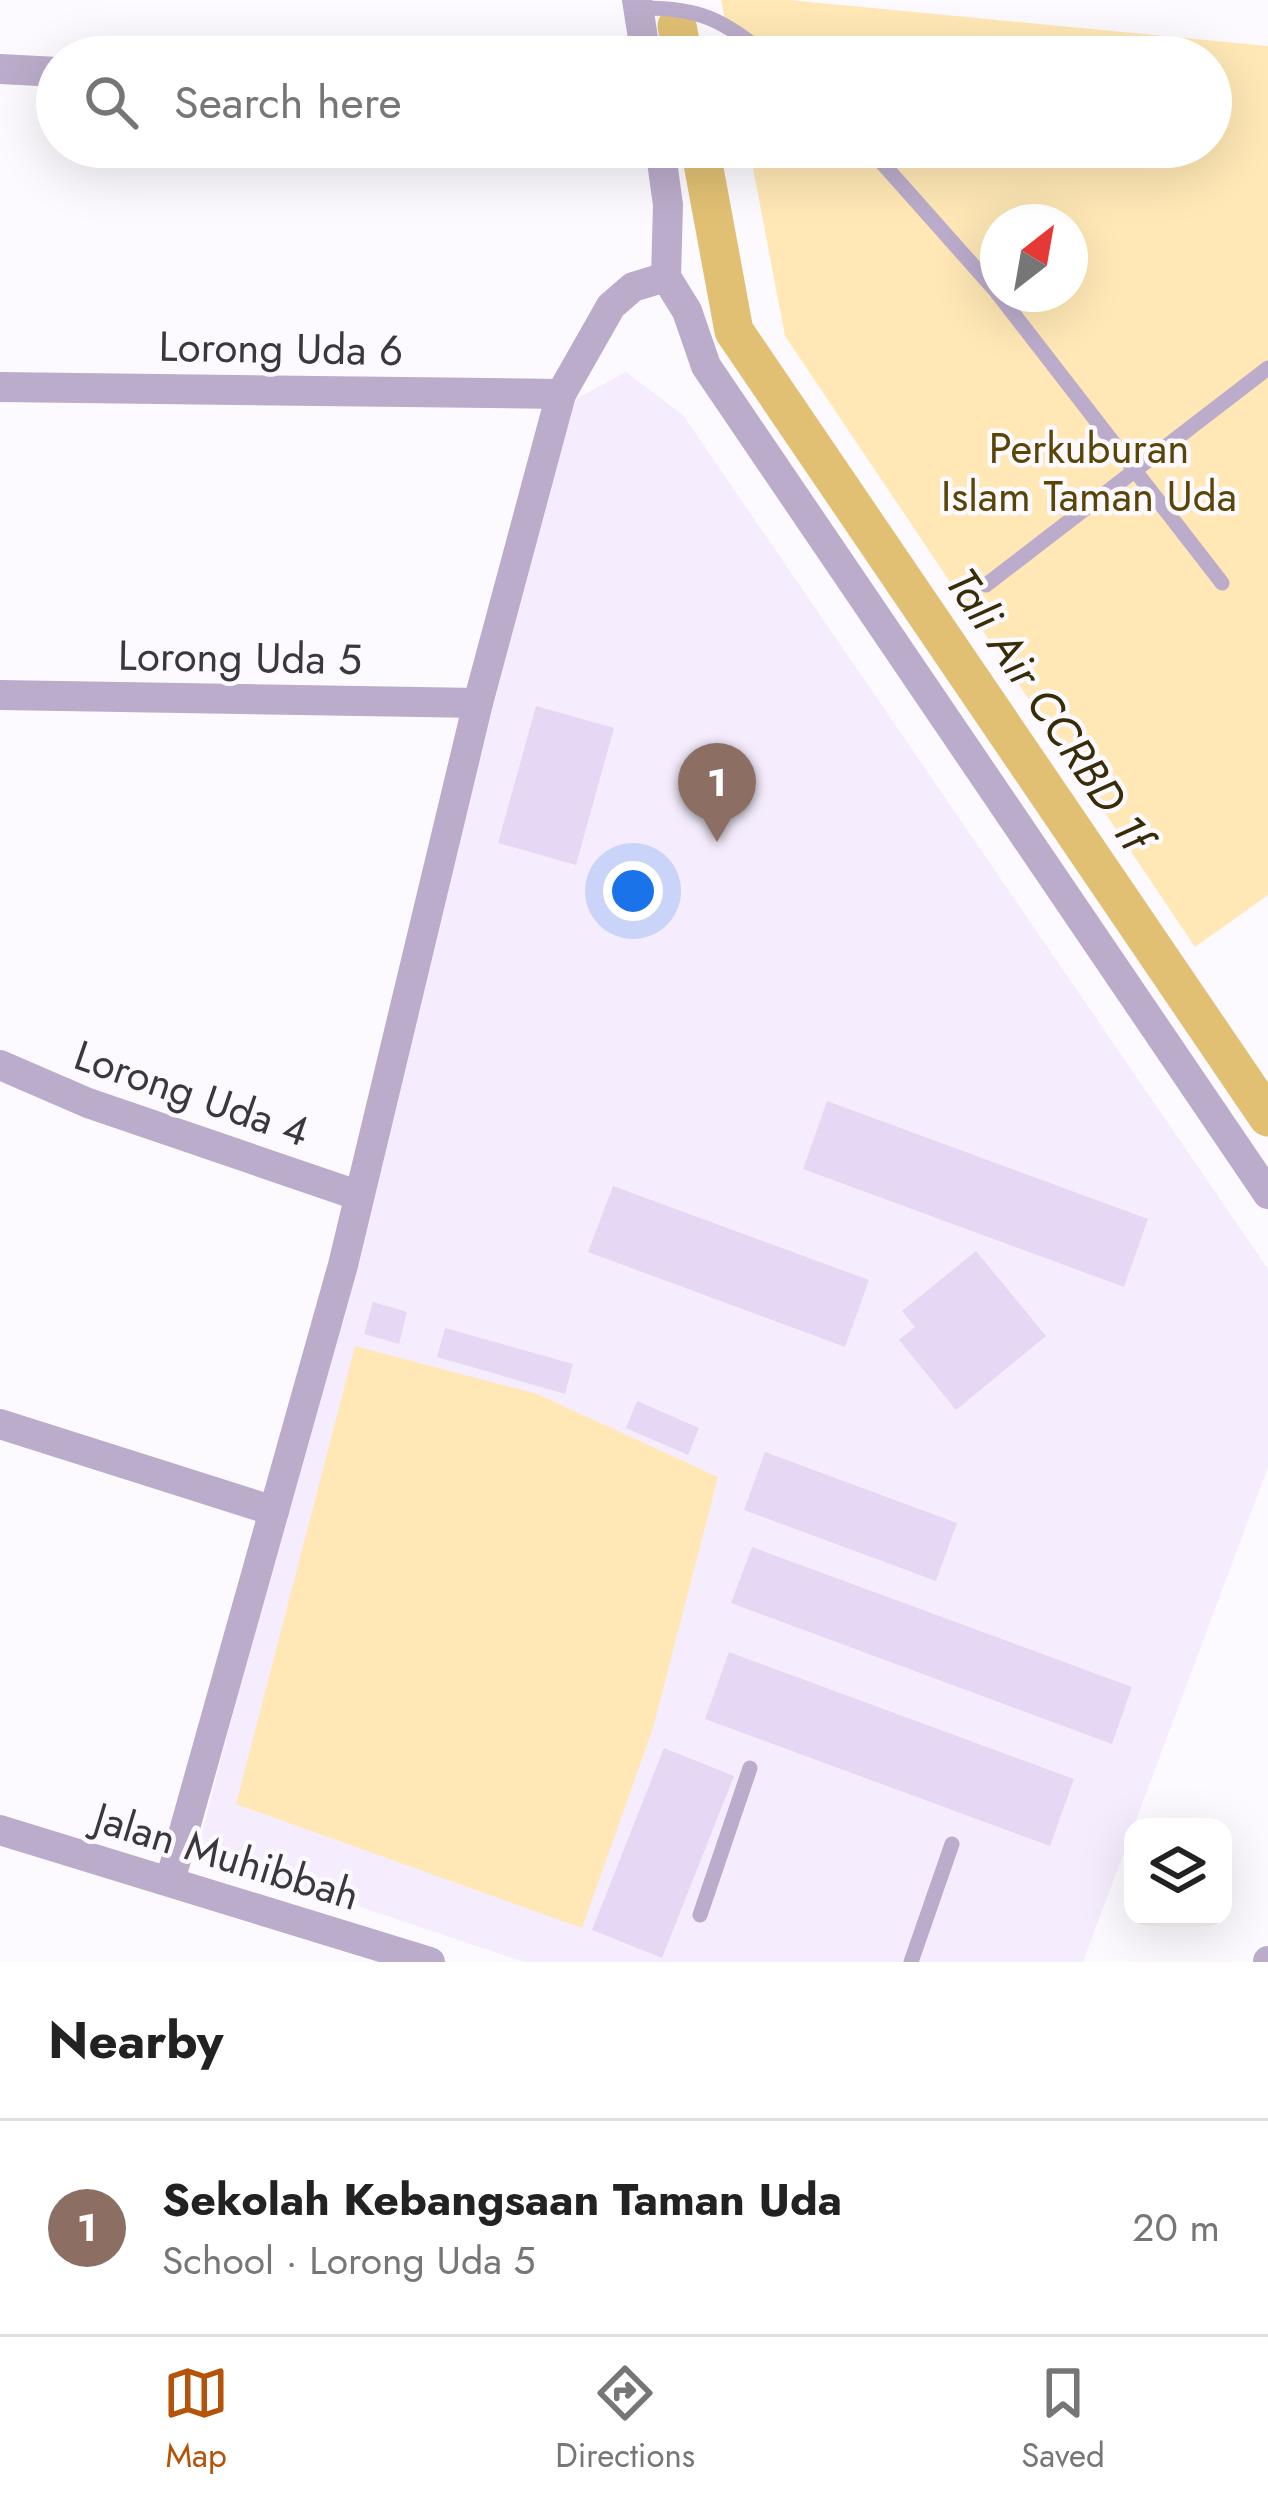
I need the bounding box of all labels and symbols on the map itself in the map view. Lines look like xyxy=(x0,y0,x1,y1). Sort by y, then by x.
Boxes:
north arrow xyxy=(980,204,1088,312)
street label: Lorong Uda 6 xyxy=(158,316,404,381)
park label: Perkuburan Islam Taman Uda xyxy=(941,418,1237,527)
water label: Tali Air CCRBD 1f xyxy=(930,555,1170,868)
street label: Lorong Uda 5 xyxy=(118,625,362,690)
pin: 1 xyxy=(678,743,756,842)
your location xyxy=(603,861,663,921)
street label: Lorong Uda 4 xyxy=(66,1025,317,1162)
street label: Jalan Muhibbah xyxy=(82,1786,367,1926)

